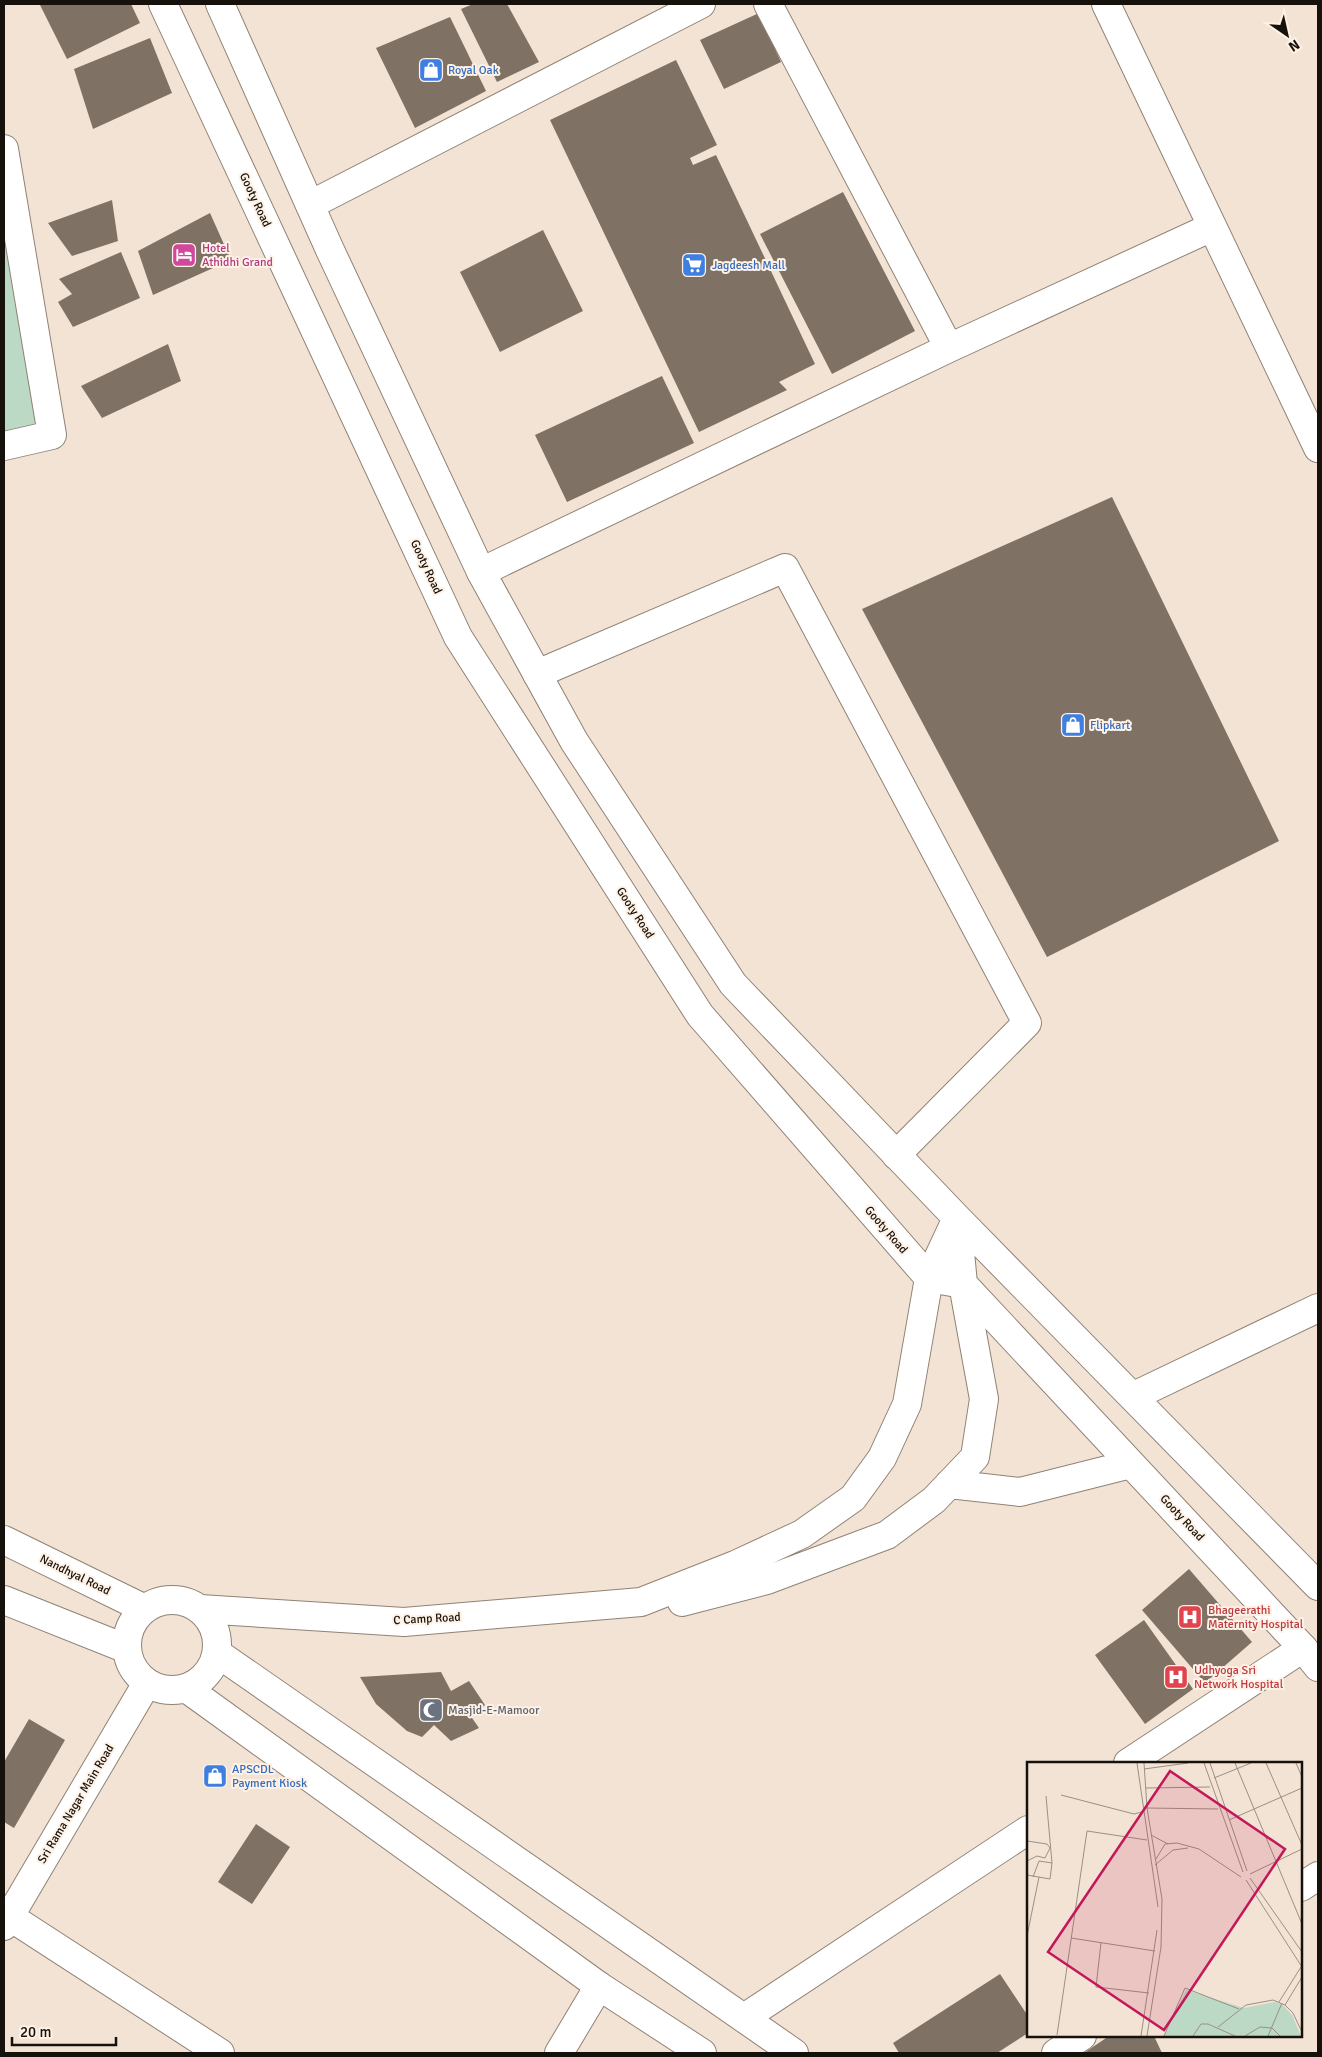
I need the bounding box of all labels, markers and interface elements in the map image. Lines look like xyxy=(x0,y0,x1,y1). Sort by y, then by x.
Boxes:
north arrow xyxy=(1262,10,1312,60)
text: N xyxy=(1285,36,1303,55)
shop icon: Royal Oak xyxy=(418,57,444,83)
place label: Royal Oak xyxy=(448,63,499,78)
street label: Gooty Road xyxy=(236,170,274,230)
place label: Hotel Athidhi Grand xyxy=(202,241,273,270)
hotel icon: Hotel Athidhi Grand xyxy=(171,242,197,268)
supermarket icon: Jagdeesh Mall xyxy=(681,252,707,278)
place label: Jagdeesh Mall xyxy=(712,258,785,273)
street label: Gooty Road xyxy=(407,537,445,597)
shop icon: Flipkart xyxy=(1060,712,1086,738)
place label: Flipkart xyxy=(1090,718,1130,733)
street label: Gooty Road xyxy=(613,884,657,942)
street label: Gooty Road xyxy=(861,1203,911,1257)
street label: Gooty Road xyxy=(1157,1492,1207,1544)
street label: Nandhyal Road xyxy=(37,1551,113,1599)
place label: Bhageerathi Maternity Hospital xyxy=(1208,1603,1304,1632)
hospital icon: Bhageerathi Maternity Hospital xyxy=(1177,1604,1203,1630)
street label: C Camp Road xyxy=(393,1610,461,1628)
place label: Udhyoga Sri Network Hospital xyxy=(1194,1663,1284,1692)
hospital icon: Udhyoga Sri Network Hospital xyxy=(1163,1664,1189,1690)
mosque icon: Masjid-E-Mamoor xyxy=(418,1697,444,1723)
place label: Masjid-E-Mamoor xyxy=(448,1703,540,1718)
street label: Sri Rama Nagar Main Road xyxy=(34,1742,118,1866)
place label: APSCDL Payment Kiosk xyxy=(232,1762,307,1791)
inset map xyxy=(1027,1762,1302,2037)
shop icon: APSCDL Payment Kiosk xyxy=(202,1763,228,1789)
scale bar xyxy=(12,2014,116,2046)
text: 20 m xyxy=(20,2023,51,2041)

